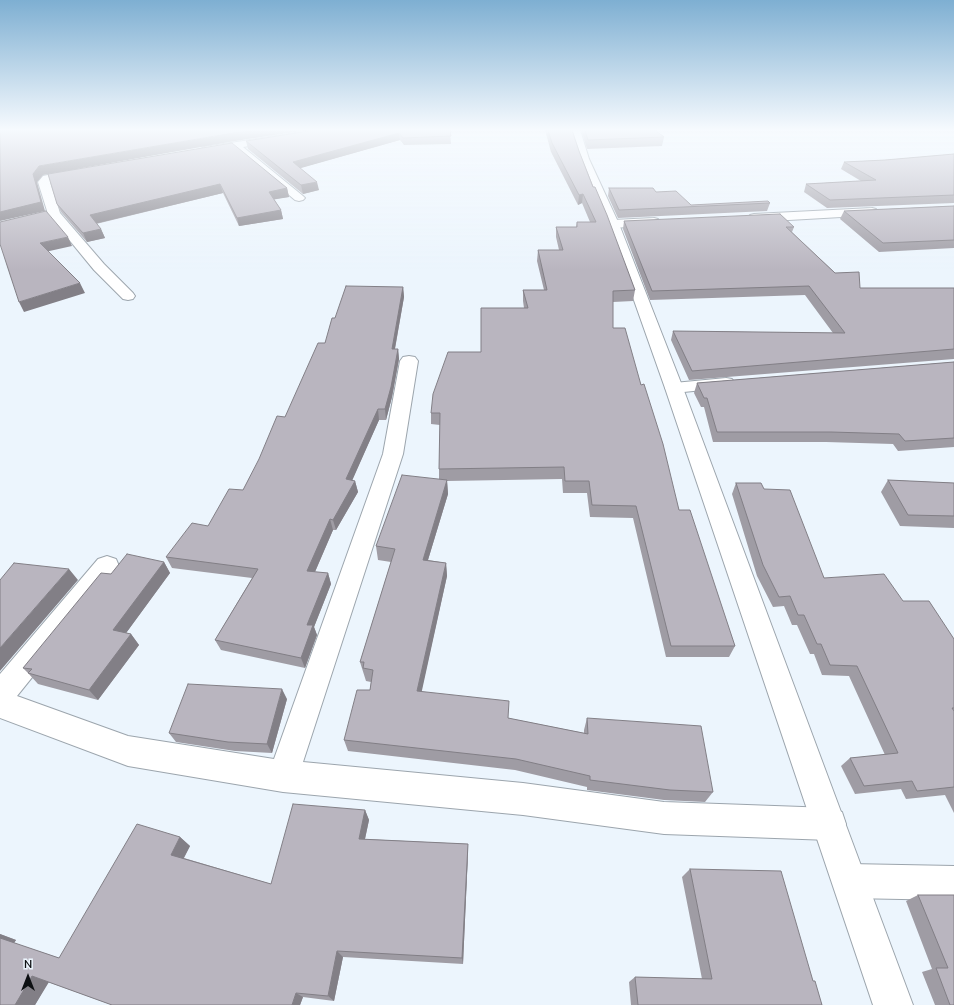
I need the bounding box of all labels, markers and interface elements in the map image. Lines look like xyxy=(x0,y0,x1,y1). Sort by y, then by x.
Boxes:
north arrow xyxy=(8,957,48,997)
text: N xyxy=(24,957,32,972)

